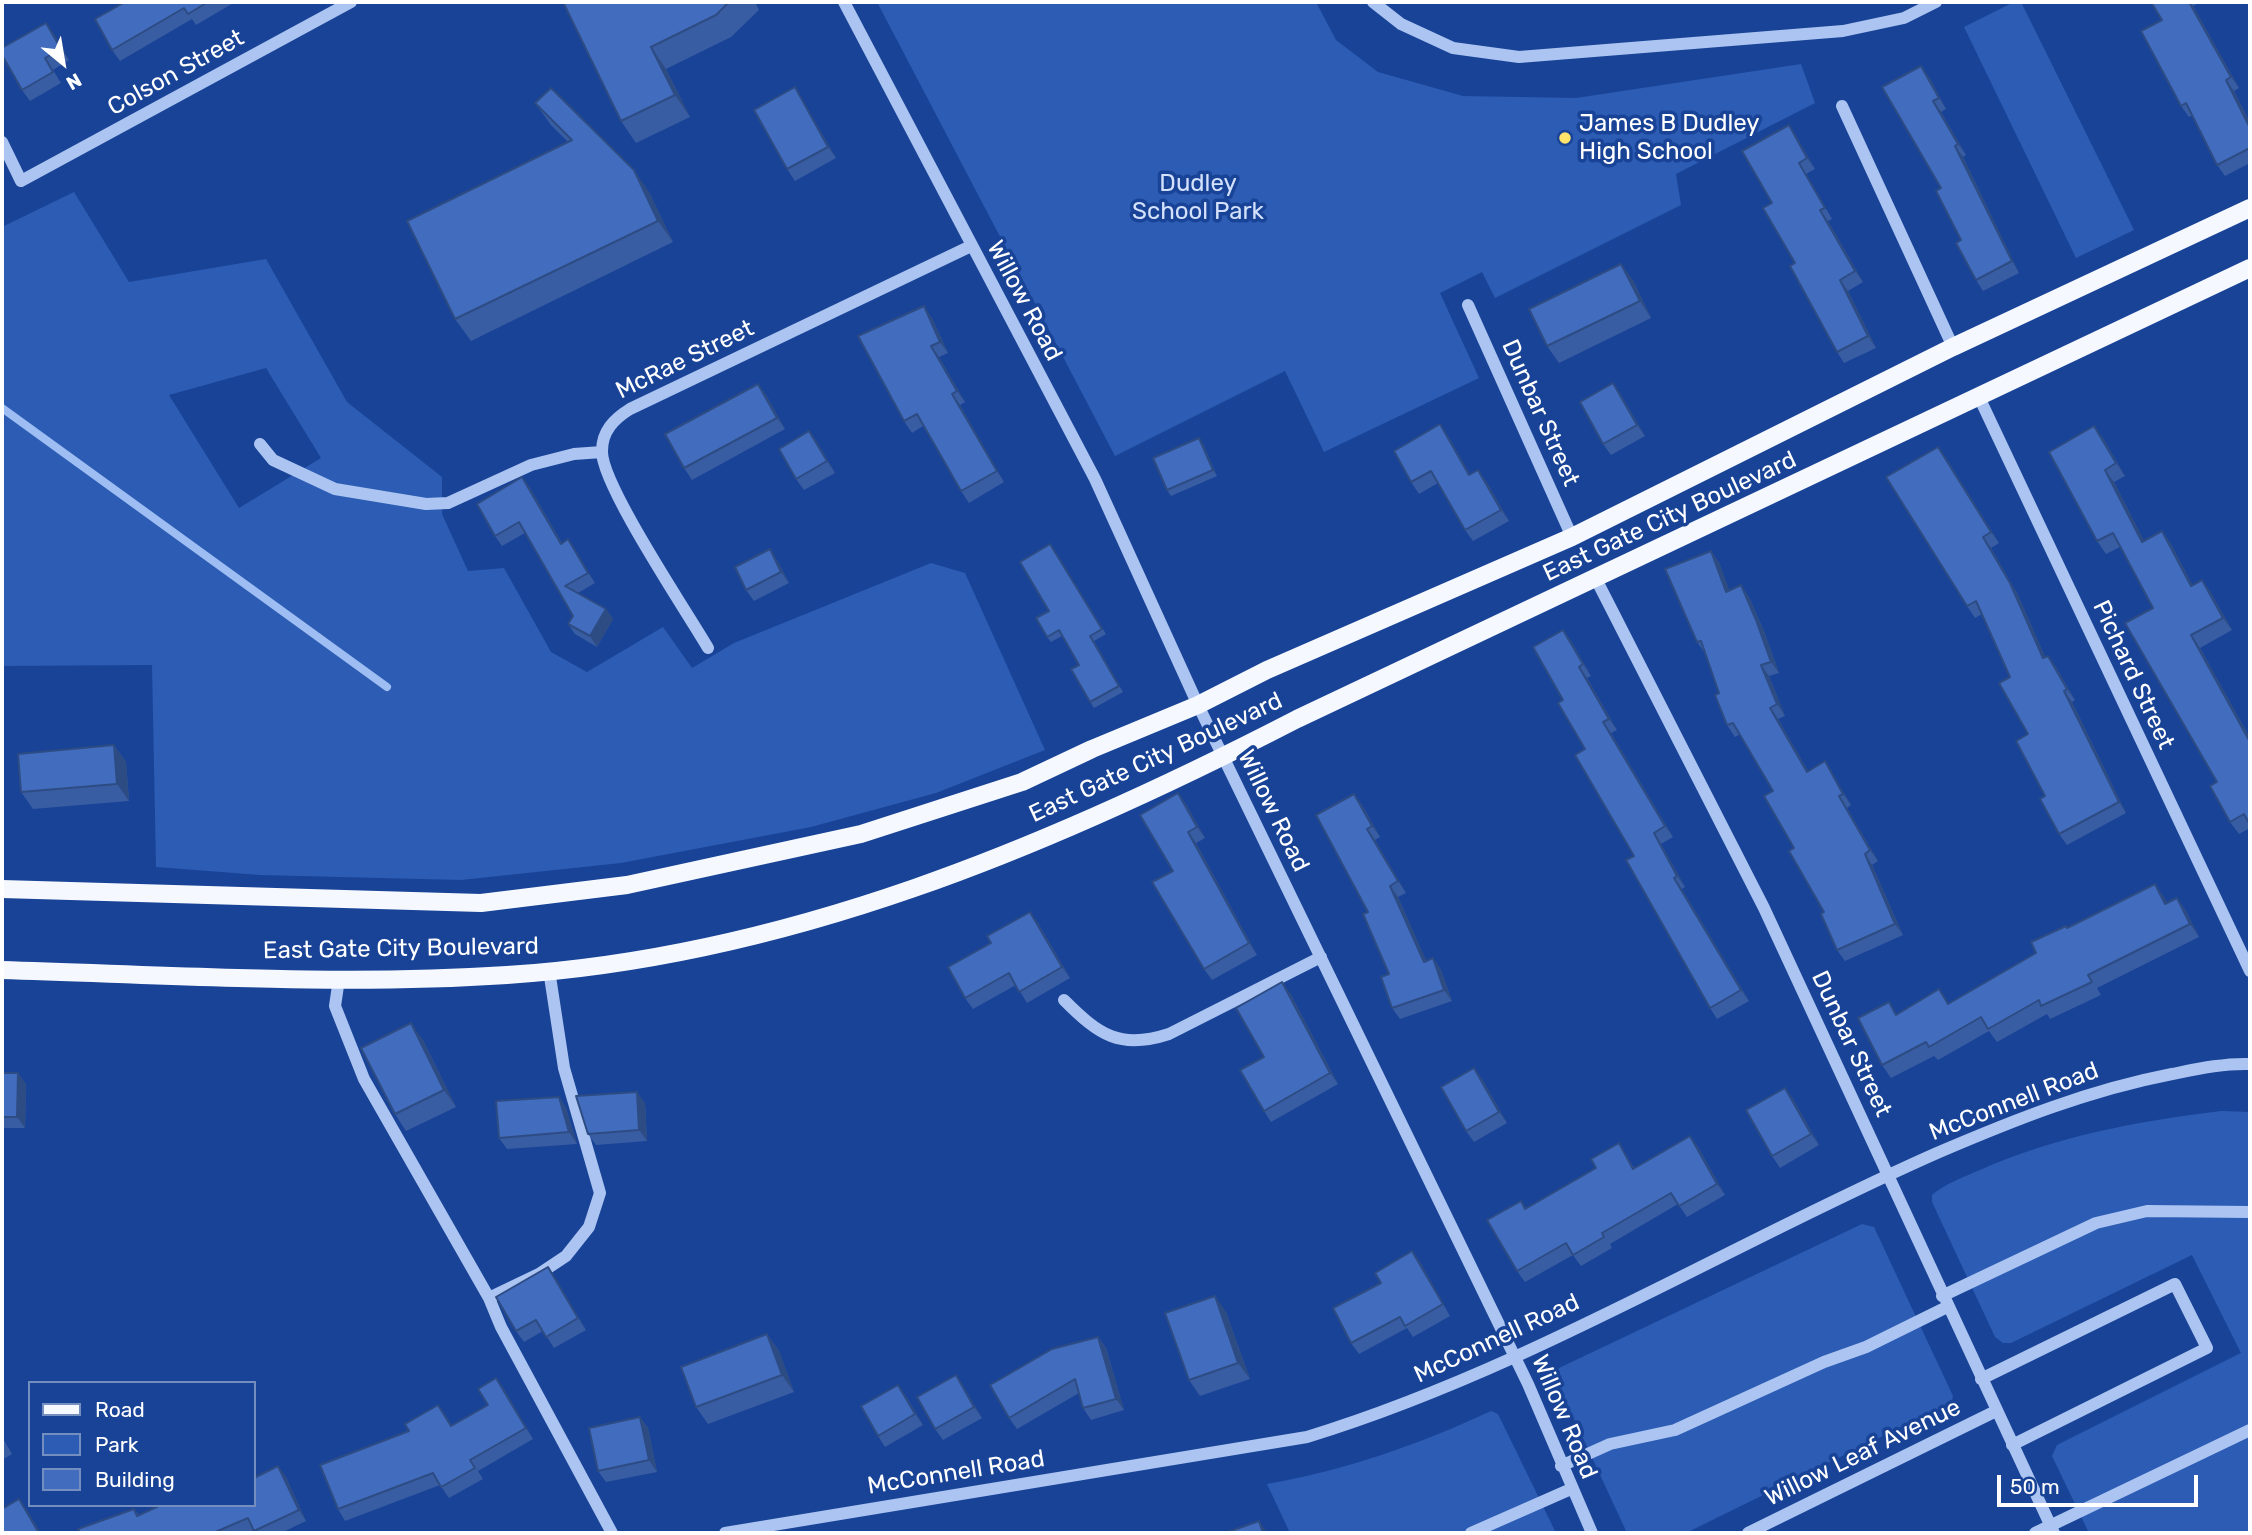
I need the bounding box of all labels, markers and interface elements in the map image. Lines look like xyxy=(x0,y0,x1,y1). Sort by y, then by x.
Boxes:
street label: Colson Street xyxy=(103,24,249,122)
north arrow xyxy=(28,28,98,98)
text: N xyxy=(62,68,85,95)
place label: James B Dudley High School xyxy=(1579,110,1759,166)
marker: James B Dudley High School xyxy=(1557,130,1573,146)
park label: Dudley School Park xyxy=(1132,170,1264,226)
street label: Willow Road xyxy=(980,236,1068,366)
street label: McRae Street xyxy=(611,314,759,406)
street label: Dunbar Street xyxy=(1495,335,1585,491)
street label: East Gate City Boulevard xyxy=(1539,446,1801,588)
street label: Pichard Street xyxy=(2086,596,2180,754)
street label: East Gate City Boulevard xyxy=(1025,687,1287,829)
street label: Willow Road xyxy=(1231,745,1315,877)
street label: East Gate City Boulevard xyxy=(263,932,539,966)
street label: Dunbar Street xyxy=(1805,967,1897,1121)
street label: McConnell Road xyxy=(1925,1056,2103,1148)
street label: McConnell Road xyxy=(1410,1288,1584,1390)
street label: Willow Road xyxy=(1525,1351,1603,1483)
legend xyxy=(28,1381,256,1507)
street label: Willow Leaf Avenue xyxy=(1760,1393,1966,1513)
text: Road xyxy=(95,1397,145,1422)
text: Park xyxy=(95,1432,139,1457)
street label: McConnell Road xyxy=(865,1445,1047,1501)
scale bar xyxy=(2000,1462,2201,1506)
text: Building xyxy=(95,1467,175,1492)
text: 50 m xyxy=(2010,1474,2060,1499)

